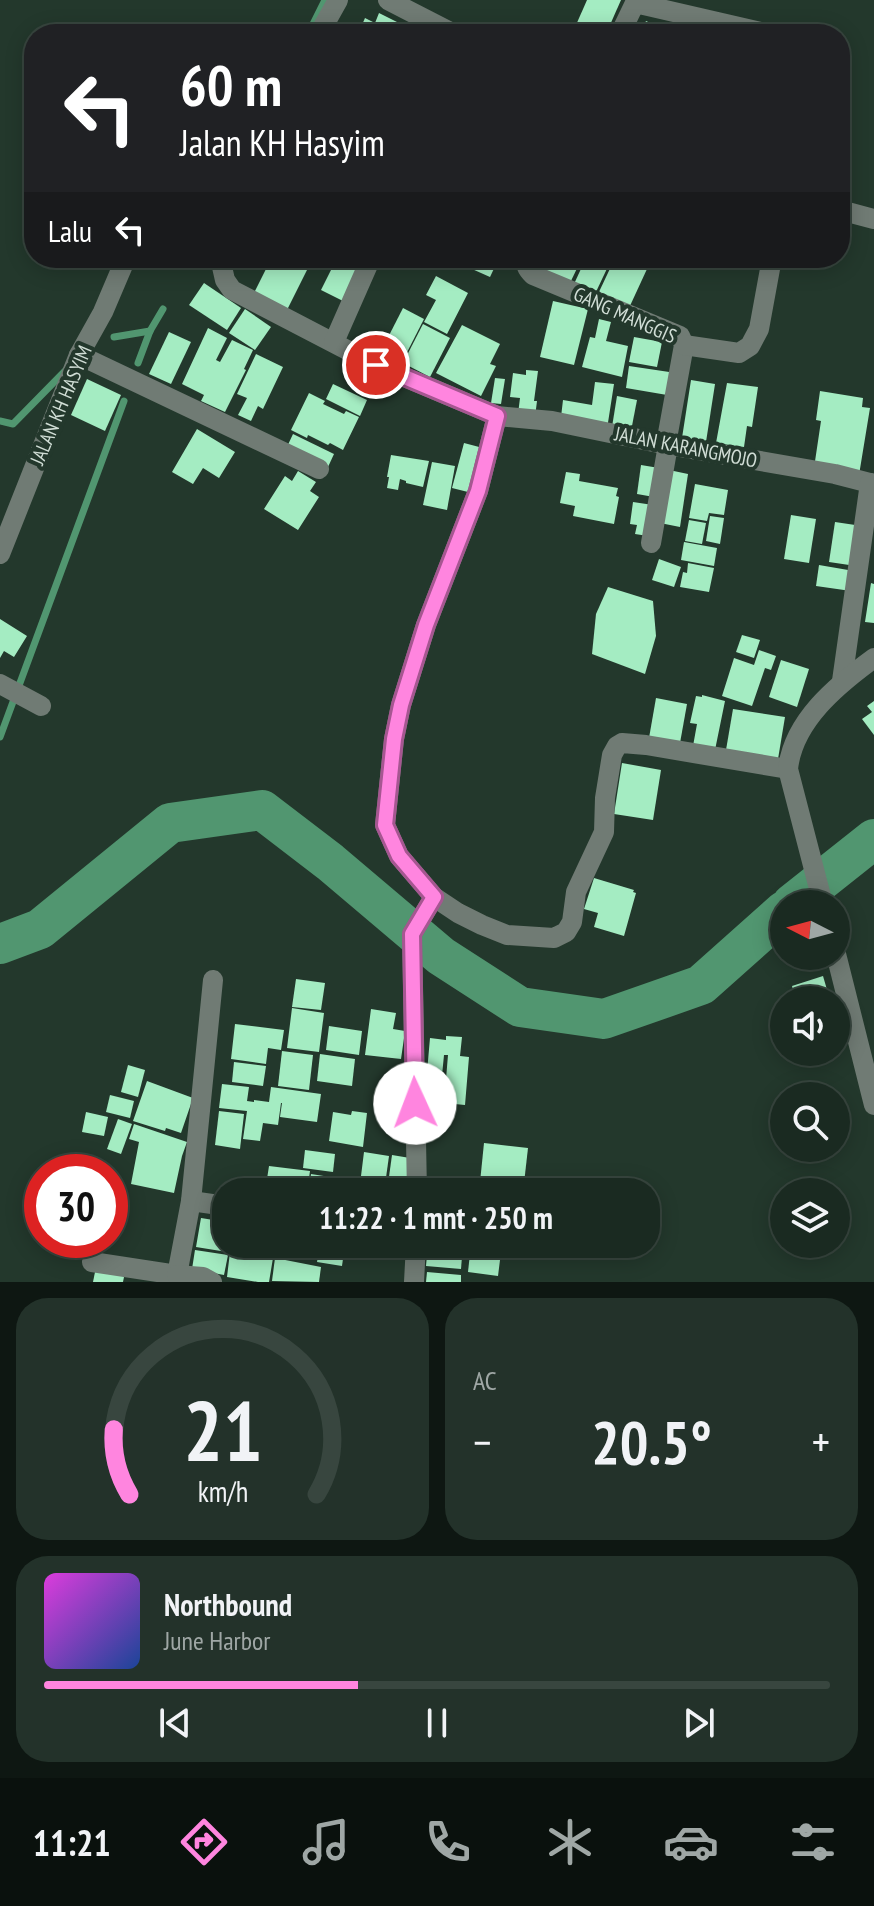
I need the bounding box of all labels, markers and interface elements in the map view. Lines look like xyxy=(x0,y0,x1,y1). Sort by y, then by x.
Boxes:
text: 60 m xyxy=(180,49,282,121)
icon: left xyxy=(48,56,152,160)
text: Jalan KH Hasyim xyxy=(180,119,385,166)
icon: left xyxy=(108,208,152,252)
text: Lalu xyxy=(48,211,92,250)
street label: GANG MANGGIS xyxy=(569,281,681,349)
pin xyxy=(342,331,410,399)
street label: JALAN KH HASYIM xyxy=(24,341,98,470)
icon: arrive xyxy=(354,343,398,387)
street label: JALAN KARANGMOJO xyxy=(612,420,759,474)
north arrow xyxy=(770,890,850,970)
map controls xyxy=(770,890,850,1258)
button: sound xyxy=(770,986,850,1066)
position arrow xyxy=(373,1061,457,1145)
button: search xyxy=(770,1082,850,1162)
speed limit sign: 30 xyxy=(24,1154,128,1258)
button: layers xyxy=(770,1178,850,1258)
text: 11:22 · 1 mnt · 250 m xyxy=(319,1198,553,1237)
text: AC xyxy=(473,1364,497,1397)
text: 21 xyxy=(183,1376,262,1484)
text: 20.5° xyxy=(591,1403,712,1481)
text: − xyxy=(473,1413,491,1470)
text: + xyxy=(812,1413,830,1470)
text: km/h xyxy=(197,1473,248,1510)
text: Northbound xyxy=(164,1585,292,1624)
text: June Harbor xyxy=(164,1624,270,1657)
icon: previous xyxy=(153,1701,197,1745)
icon: pause xyxy=(415,1701,459,1745)
icon: next xyxy=(677,1701,721,1745)
icon: directions xyxy=(176,1814,232,1870)
icon: music xyxy=(298,1814,354,1870)
icon: phone xyxy=(420,1814,476,1870)
icon: climate xyxy=(542,1814,598,1870)
icon: car xyxy=(663,1814,719,1870)
icon: filters xyxy=(785,1814,841,1870)
text: 11:21 xyxy=(33,1819,111,1866)

